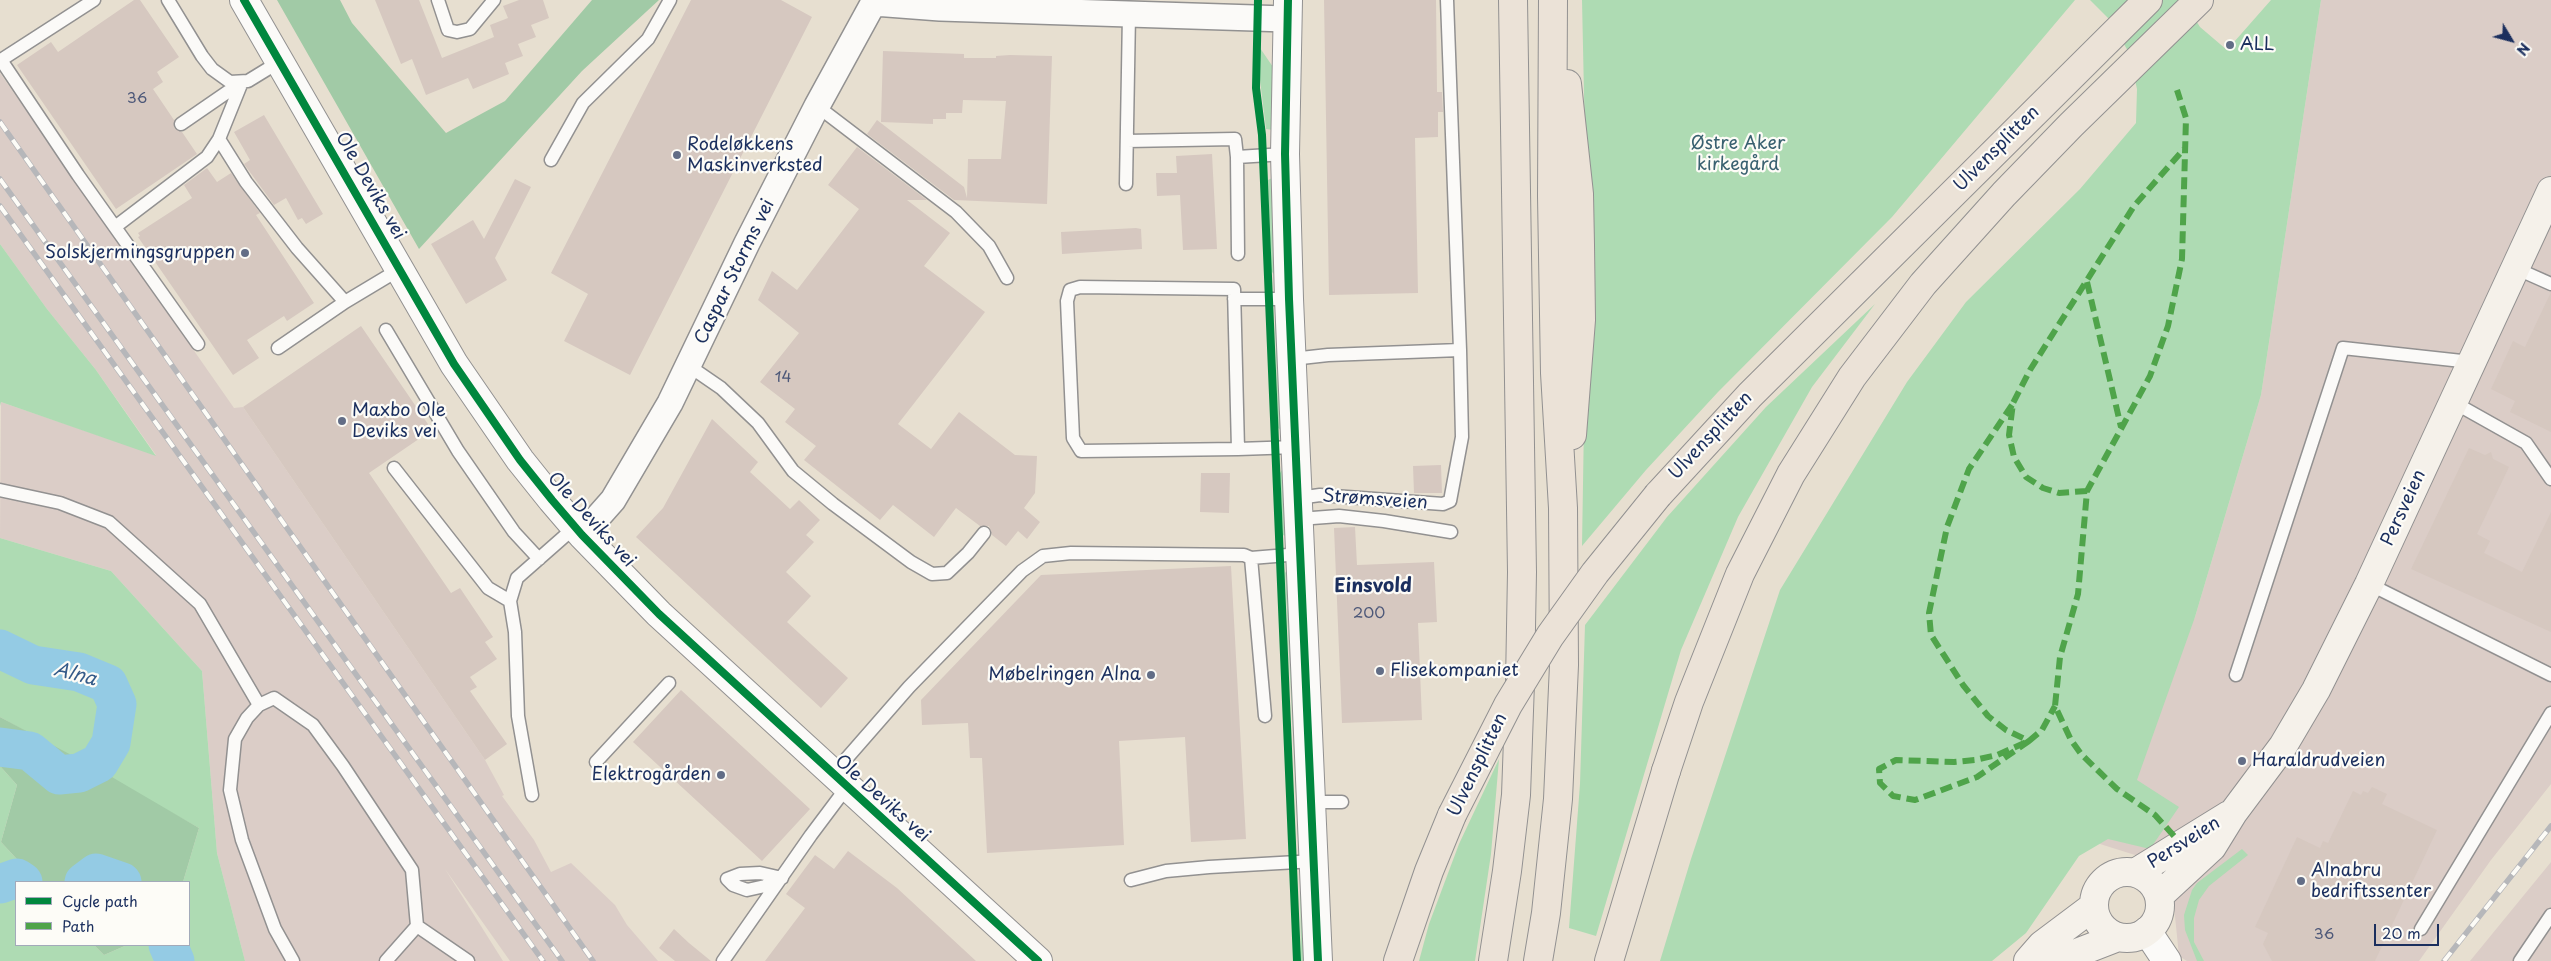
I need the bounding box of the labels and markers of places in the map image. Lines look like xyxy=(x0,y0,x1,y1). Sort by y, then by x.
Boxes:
place label: ALL xyxy=(2240,34,2274,56)
marker: ALL xyxy=(2224,39,2236,51)
place label: Rodeløkkens Maskinverksted xyxy=(687,134,823,176)
marker: Rodeløkkens Maskinverksted xyxy=(671,149,683,161)
place label: Solskjermingsgruppen xyxy=(45,242,235,264)
marker: Solskjermingsgruppen xyxy=(239,247,251,259)
place label: Maxbo Ole Deviks vei xyxy=(352,400,446,442)
marker: Maxbo Ole Deviks vei xyxy=(336,415,348,427)
place label: Flisekompaniet xyxy=(1390,660,1519,682)
place label: Møbelringen Alna xyxy=(988,664,1141,686)
marker: Flisekompaniet xyxy=(1374,665,1386,677)
marker: Møbelringen Alna xyxy=(1145,669,1157,681)
place label: Haraldrudveien xyxy=(2252,750,2386,772)
marker: Haraldrudveien xyxy=(2236,755,2248,767)
place label: Elektrogården xyxy=(592,764,711,786)
marker: Elektrogården xyxy=(715,769,727,781)
place label: Alnabru bedriftssenter xyxy=(2311,860,2431,902)
marker: Alnabru bedriftssenter xyxy=(2295,875,2307,887)

